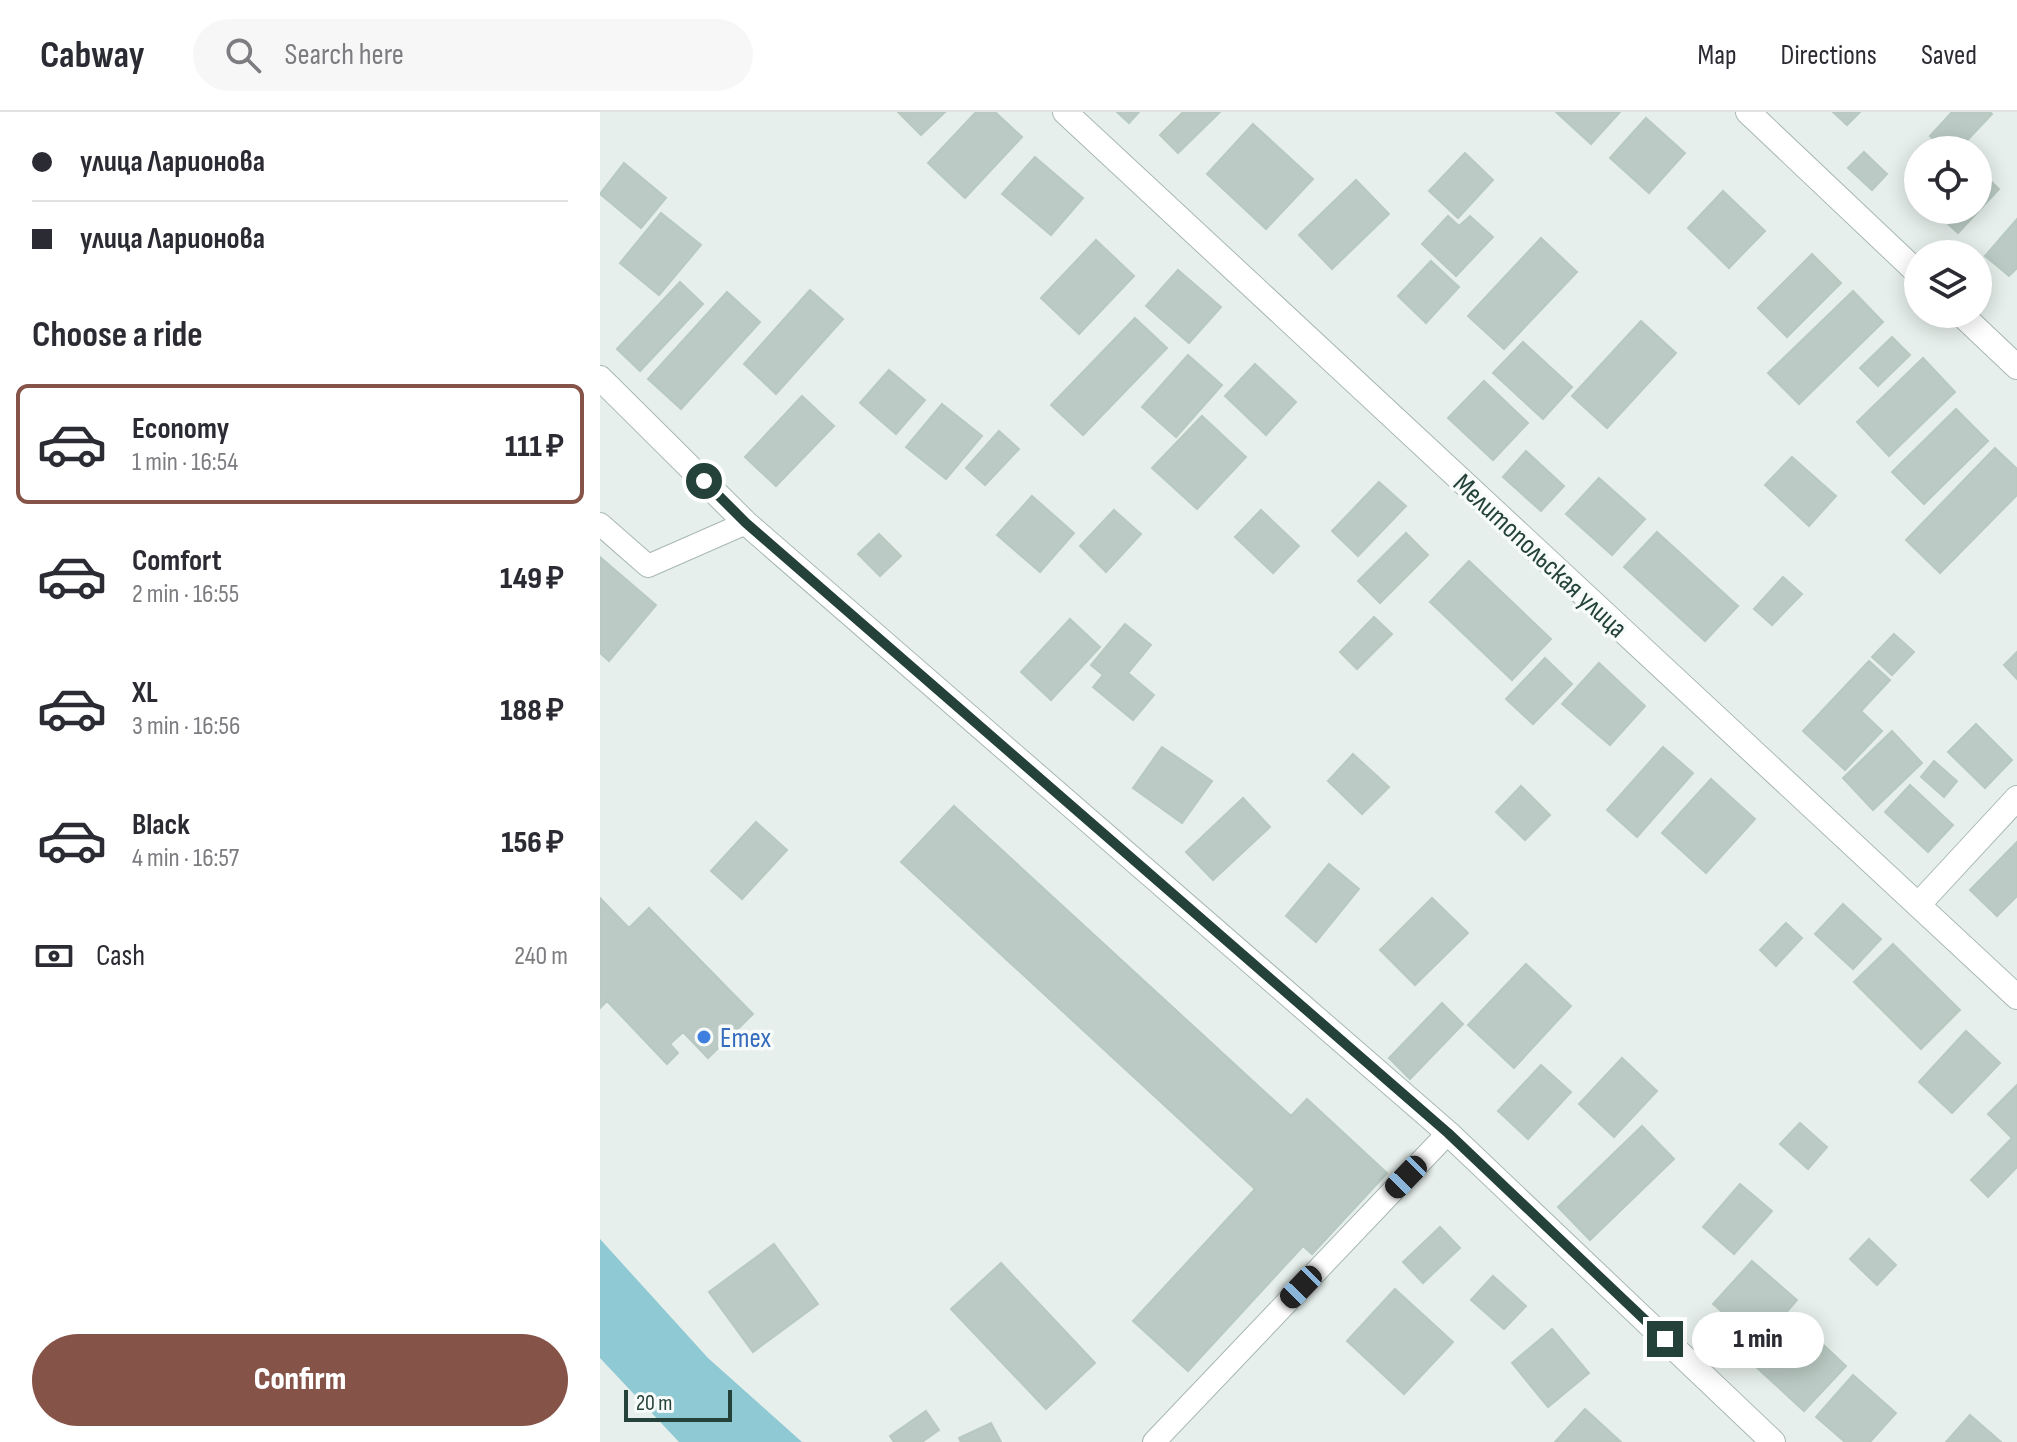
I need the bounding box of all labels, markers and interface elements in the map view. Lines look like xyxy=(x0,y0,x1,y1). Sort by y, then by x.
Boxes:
search box xyxy=(193,19,753,91)
text: Cabway xyxy=(40,33,145,78)
icon: search xyxy=(221,33,265,77)
text: Search here xyxy=(285,37,404,73)
text: Map xyxy=(1698,39,1737,72)
text: Directions xyxy=(1781,39,1877,72)
text: Saved xyxy=(1921,39,1977,72)
map controls xyxy=(1904,136,1992,328)
button: locate xyxy=(1904,136,1992,224)
text: улица Ларионова xyxy=(80,144,265,180)
text: улица Ларионова xyxy=(80,221,265,257)
button: layers xyxy=(1904,240,1992,328)
text: Choose a ride xyxy=(32,314,203,357)
icon: car xyxy=(36,408,108,480)
text: Economy xyxy=(132,411,229,447)
text: 111 ₽ xyxy=(505,429,564,465)
text: 1 min · 16:54 xyxy=(132,447,238,478)
route start xyxy=(686,463,722,499)
street label: Мелитопольская улица xyxy=(1446,467,1634,645)
icon: car xyxy=(36,540,108,612)
text: Comfort xyxy=(132,543,222,579)
text: 149 ₽ xyxy=(500,561,564,597)
text: 2 min · 16:55 xyxy=(132,579,239,610)
icon: car xyxy=(36,672,108,744)
text: XL xyxy=(132,675,158,711)
text: 188 ₽ xyxy=(500,693,564,729)
text: 3 min · 16:56 xyxy=(132,711,240,742)
icon: car xyxy=(36,804,108,876)
text: Black xyxy=(132,807,190,843)
text: 156 ₽ xyxy=(501,825,564,861)
text: 4 min · 16:57 xyxy=(132,843,239,874)
icon: cash xyxy=(32,934,76,978)
text: Cash xyxy=(96,938,145,974)
text: 240 m xyxy=(514,941,568,972)
place label: Emex xyxy=(720,1022,772,1055)
marker: Emex xyxy=(695,1028,713,1046)
car xyxy=(1381,1151,1431,1203)
car xyxy=(1276,1261,1326,1313)
callout: 1 min xyxy=(1693,1311,1825,1367)
route end xyxy=(1647,1321,1683,1357)
text: 1 min xyxy=(1733,1324,1783,1355)
button: Confirm xyxy=(32,1334,568,1426)
scale bar xyxy=(624,1386,732,1422)
text: 20 m xyxy=(636,1390,673,1417)

